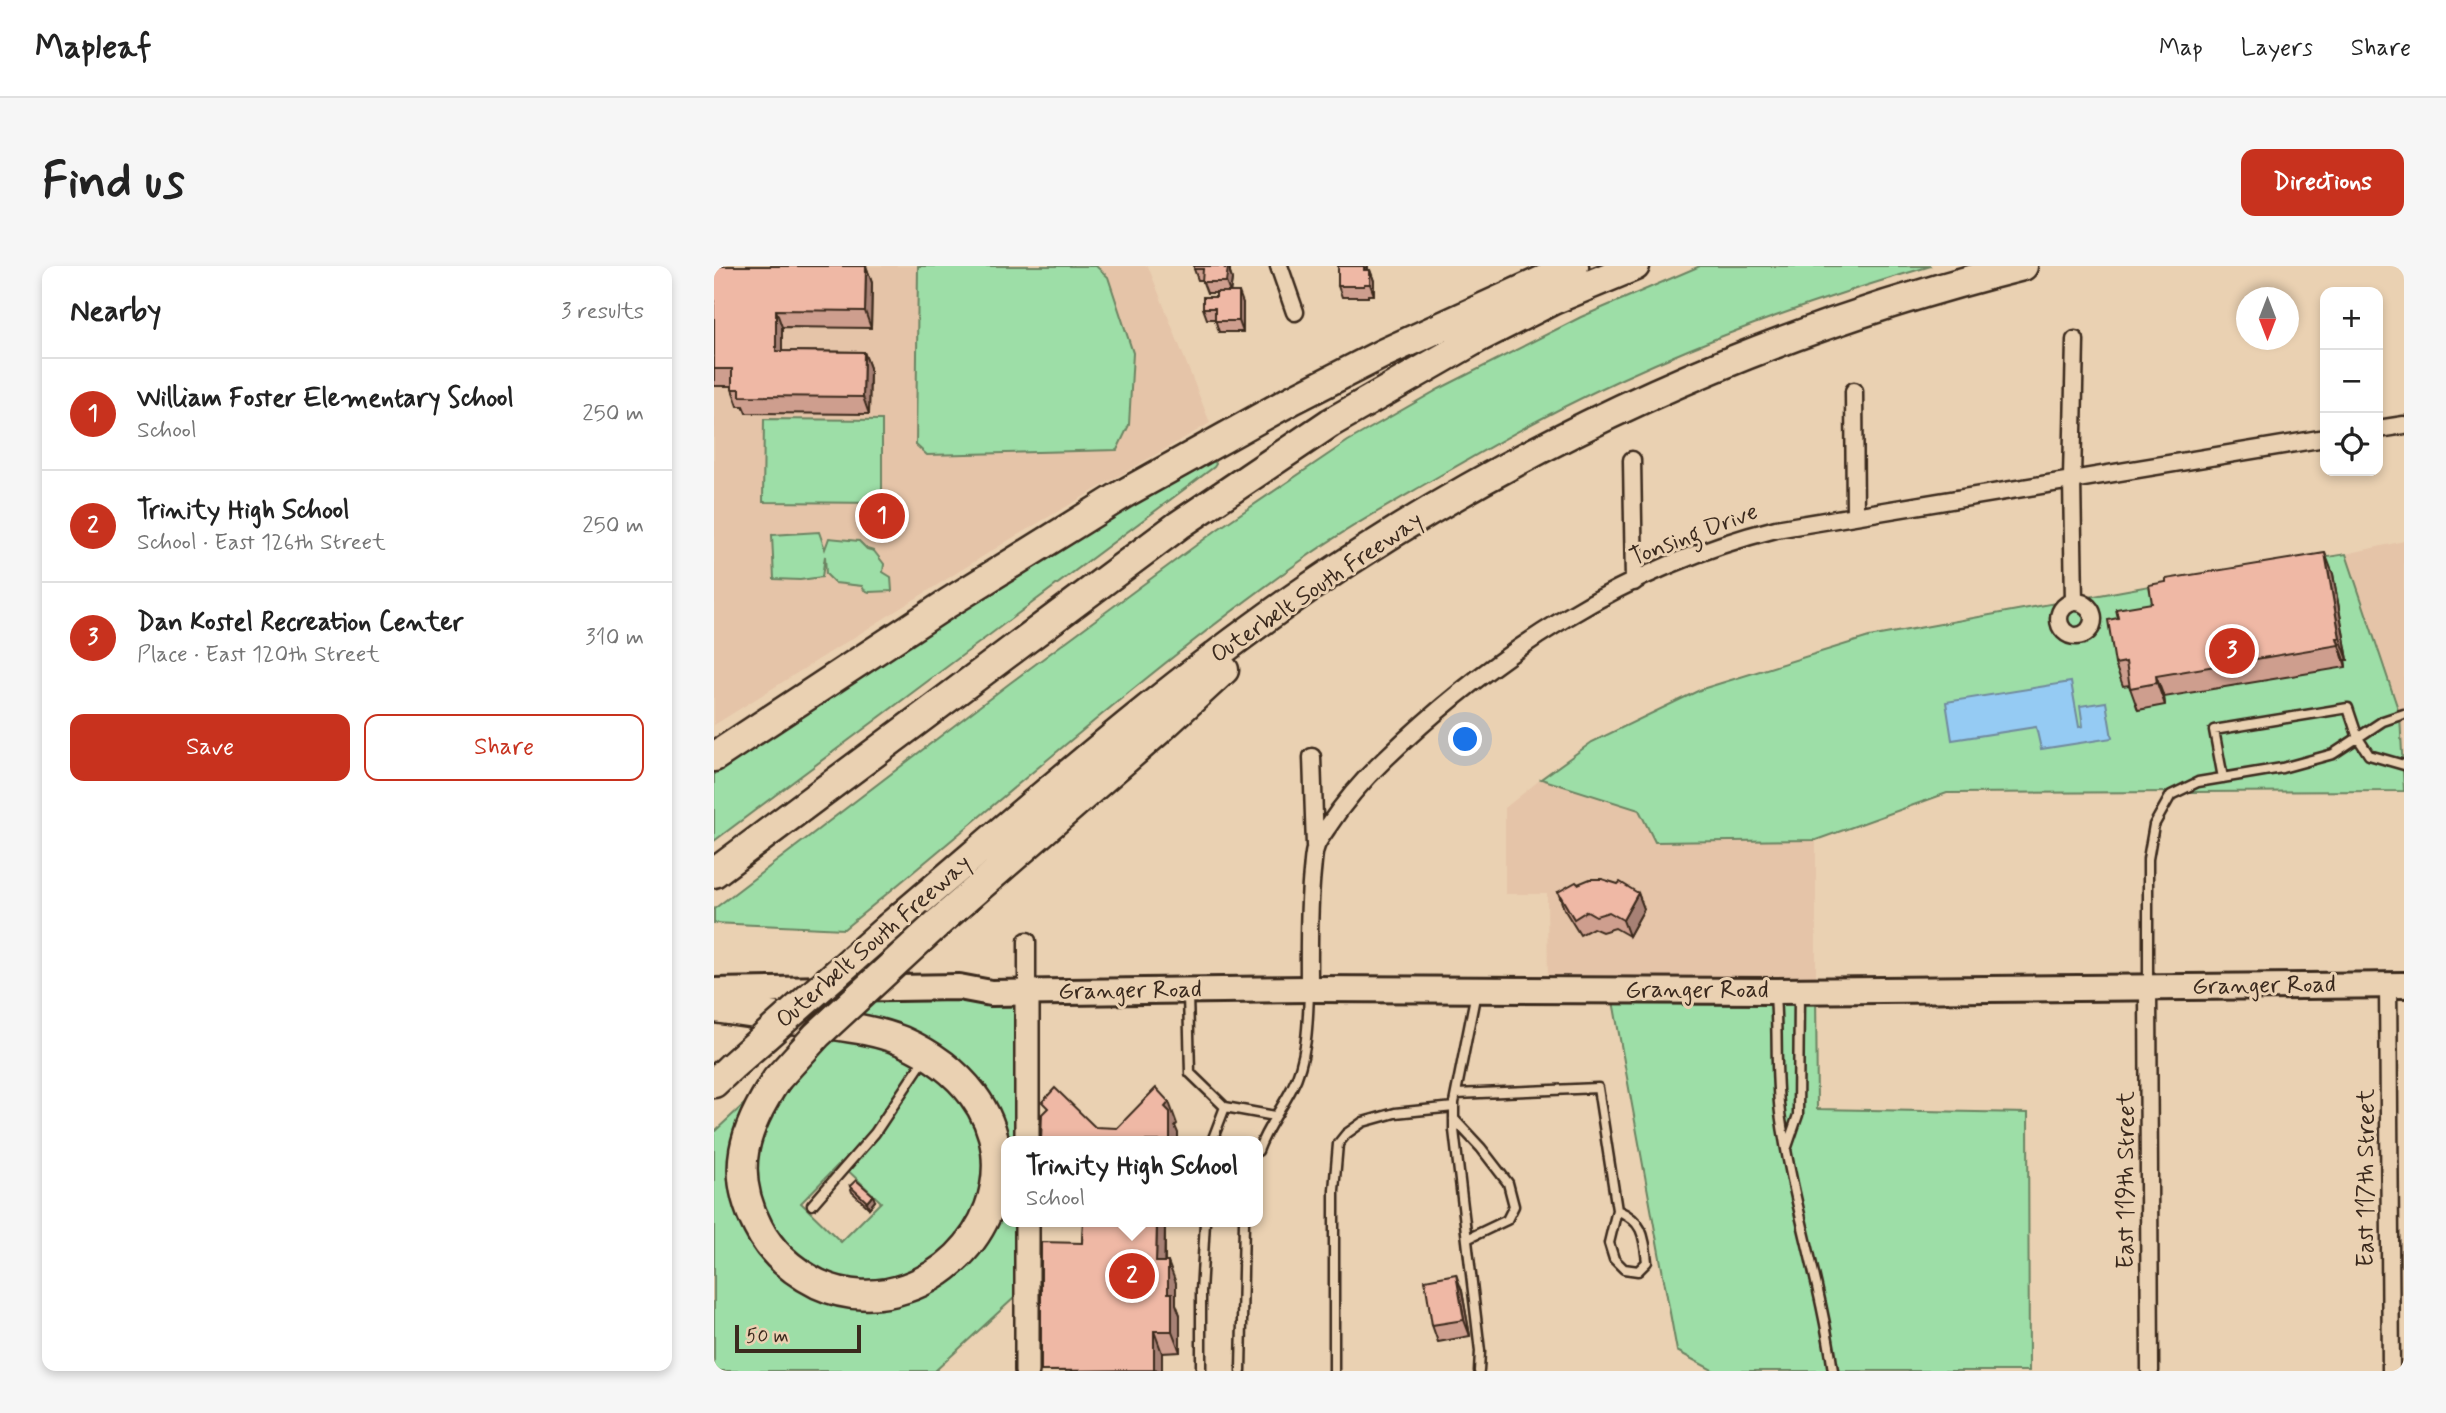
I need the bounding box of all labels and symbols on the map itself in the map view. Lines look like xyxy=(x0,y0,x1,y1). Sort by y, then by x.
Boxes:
north arrow xyxy=(2236,287,2299,350)
pin: 1 xyxy=(859,490,905,542)
street label: Tonsing Drive xyxy=(1625,496,1764,576)
street label: Outerbelt South Freeway xyxy=(1205,505,1429,671)
pin: 3 xyxy=(2209,625,2255,677)
your location xyxy=(1448,722,1482,756)
street label: Outerbelt South Freeway xyxy=(770,848,978,1036)
street label: Granger Road xyxy=(2192,969,2336,1003)
street label: Granger Road xyxy=(1058,974,1202,1008)
street label: Granger Road xyxy=(1625,975,1769,1006)
street label: East 117th Street xyxy=(2351,1089,2382,1267)
street label: East 119th Street xyxy=(2111,1091,2142,1269)
pin: 2 xyxy=(1109,1250,1155,1302)
scale bar xyxy=(735,1322,861,1354)

